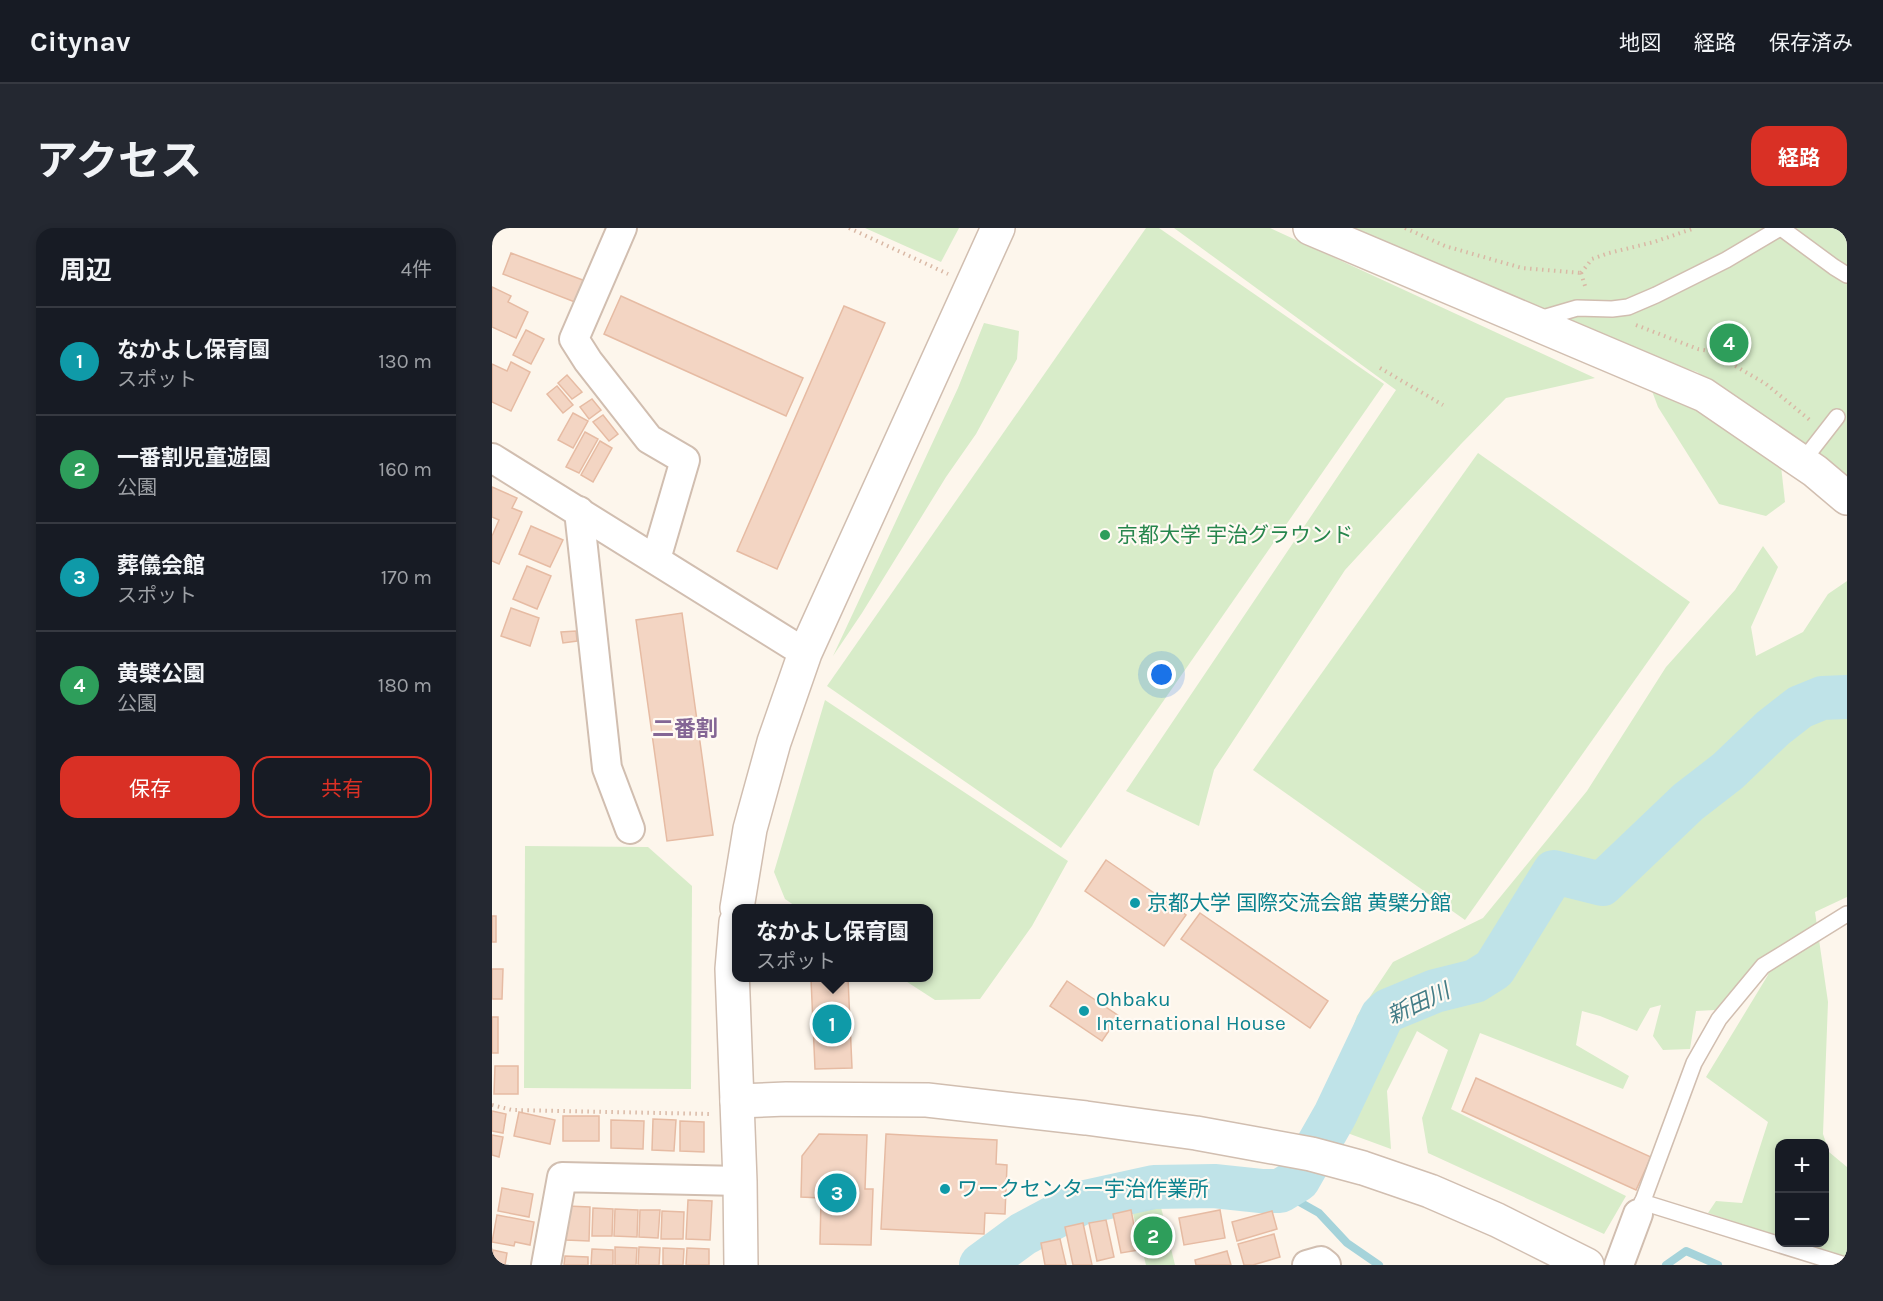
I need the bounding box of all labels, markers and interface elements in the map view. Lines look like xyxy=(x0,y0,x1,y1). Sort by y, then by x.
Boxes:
text: Citynav xyxy=(30,25,130,58)
text: 地図 xyxy=(1619,31,1661,55)
text: 経路 xyxy=(1694,31,1736,55)
text: 保存済み xyxy=(1769,31,1853,55)
button: 経路 xyxy=(1751,126,1847,186)
text: アクセス xyxy=(36,136,202,186)
text: 周辺 xyxy=(60,255,112,286)
text: 4件 xyxy=(401,258,432,281)
pin: 4 xyxy=(1710,320,1748,366)
text: なかよし保育園 xyxy=(117,337,270,363)
text: 1 xyxy=(76,350,83,373)
text: 130 m xyxy=(378,350,432,373)
text: スポット xyxy=(117,368,197,391)
text: 一番割児童遊園 xyxy=(117,445,271,471)
text: 2 xyxy=(73,458,86,481)
text: 160 m xyxy=(379,458,432,481)
text: 公園 xyxy=(117,476,157,499)
place label: 京都大学 宇治グラウンド xyxy=(1117,523,1353,547)
marker: 京都大学 宇治グラウンド xyxy=(1098,528,1112,542)
text: 葬儀会館 xyxy=(117,553,205,579)
text: 3 xyxy=(73,566,86,589)
text: 170 m xyxy=(381,566,432,589)
text: スポット xyxy=(117,584,197,607)
your location xyxy=(1147,660,1176,689)
text: 黄檗公園 xyxy=(117,661,205,687)
text: 4 xyxy=(74,674,85,697)
text: 180 m xyxy=(378,674,432,697)
text: 公園 xyxy=(117,692,157,715)
district label: 二番割 xyxy=(652,716,718,742)
button: 保存 xyxy=(60,756,240,818)
button: 共有 xyxy=(252,756,432,818)
place label: 京都大学 国際交流会館 黄檗分館 xyxy=(1147,891,1451,915)
marker: 京都大学 国際交流会館 黄檗分館 xyxy=(1128,896,1142,910)
popup xyxy=(732,904,933,982)
text: なかよし保育園 xyxy=(756,919,909,945)
text: スポット xyxy=(756,950,836,973)
water label: 新田川 xyxy=(1383,977,1456,1030)
place label: Ohbaku International House xyxy=(1096,987,1286,1035)
pin: 1 xyxy=(812,1002,852,1046)
marker: Ohbaku International House xyxy=(1077,1004,1091,1018)
map controls xyxy=(1775,1139,1829,1247)
button: + xyxy=(1775,1139,1829,1193)
pin: 3 xyxy=(818,1170,856,1216)
place label: ワークセンター宇治作業所 xyxy=(957,1177,1209,1201)
marker: ワークセンター宇治作業所 xyxy=(938,1182,952,1196)
button: − xyxy=(1775,1193,1829,1247)
pin: 2 xyxy=(1134,1214,1172,1258)

